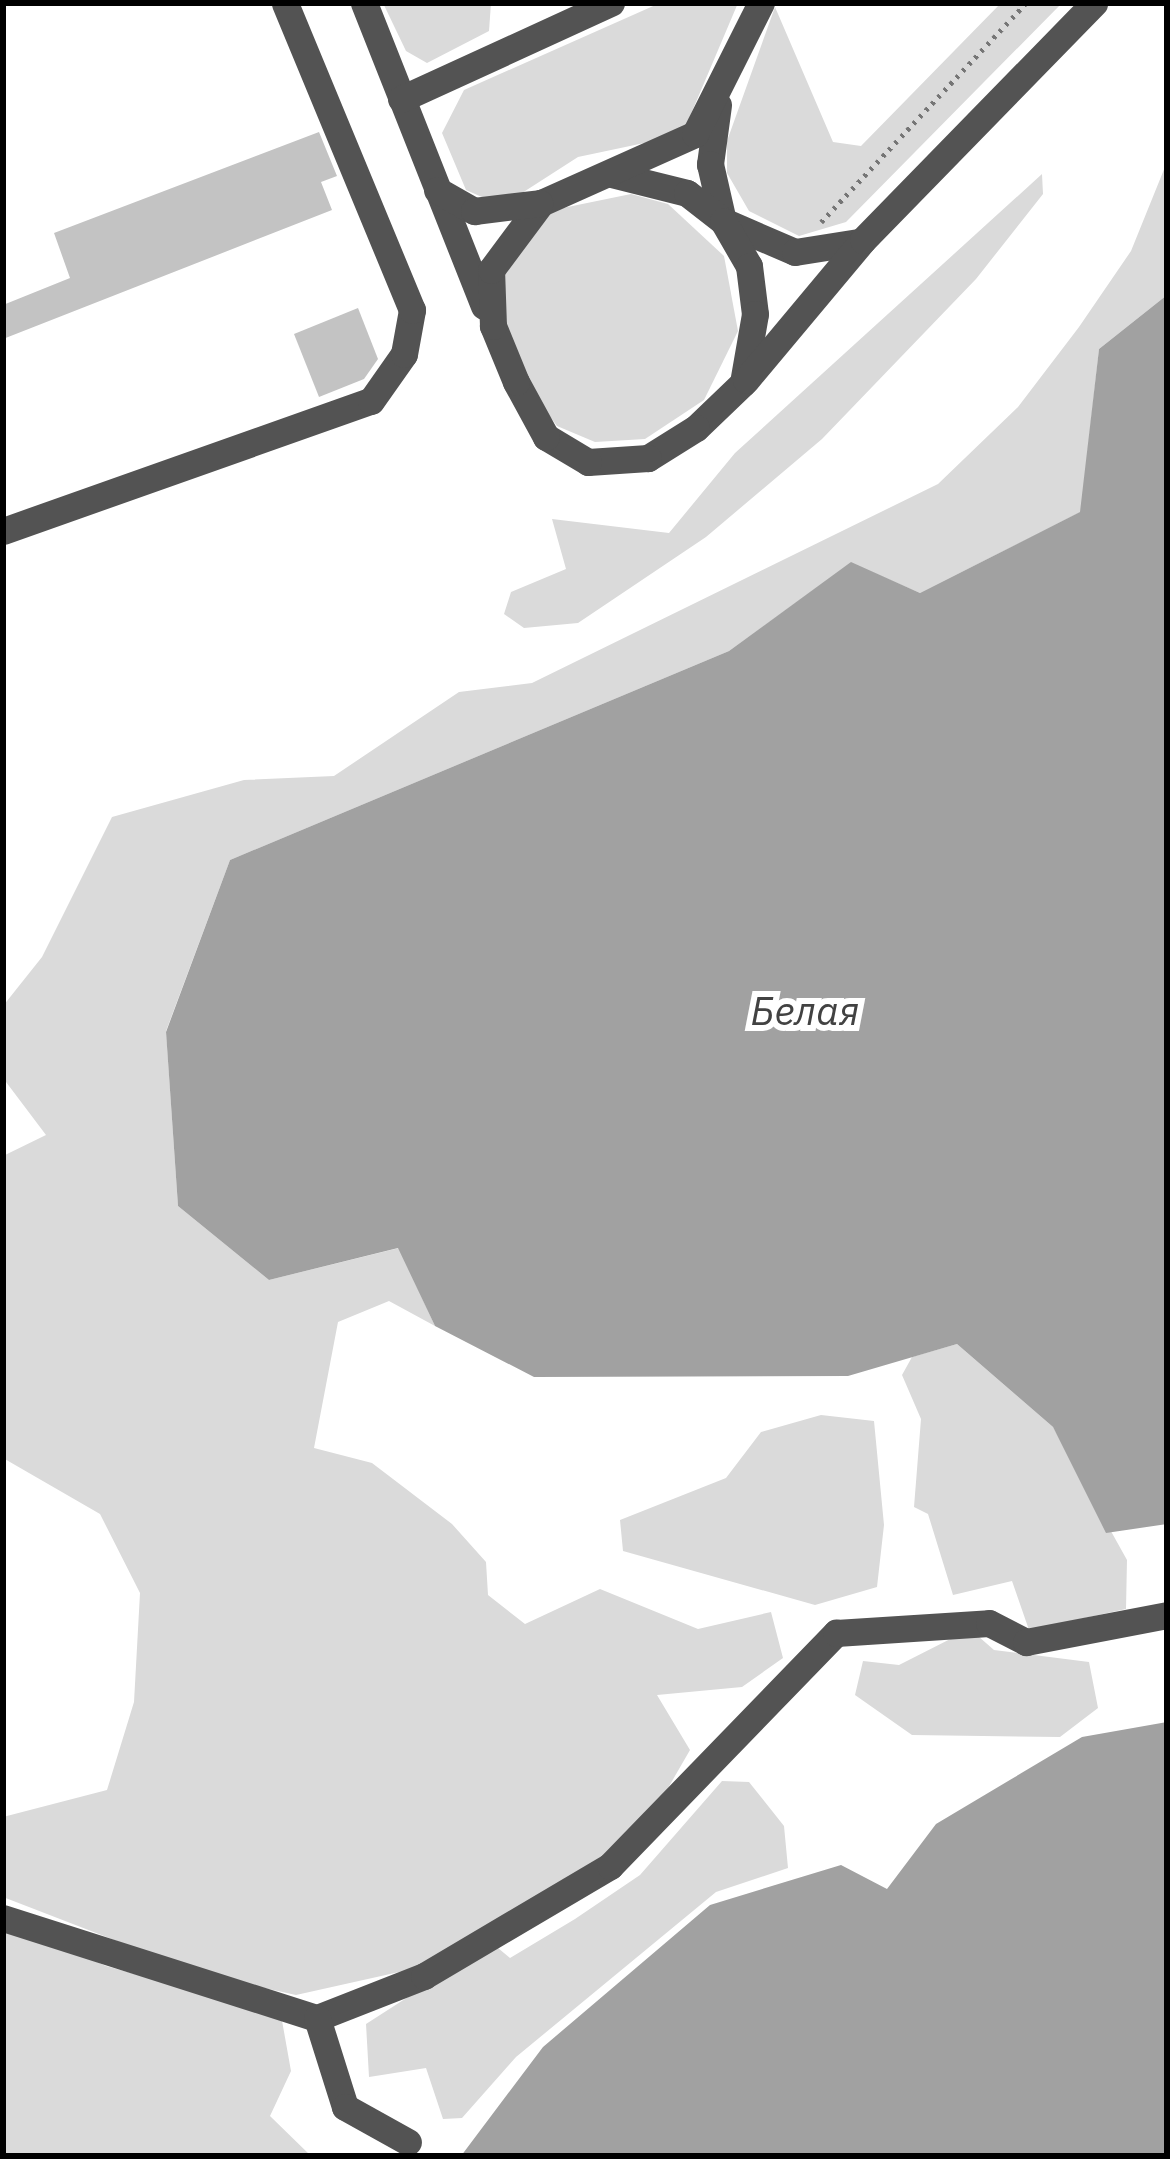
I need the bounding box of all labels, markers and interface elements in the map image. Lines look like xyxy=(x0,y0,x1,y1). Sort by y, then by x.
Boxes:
water label: Белая xyxy=(751,988,859,1034)

